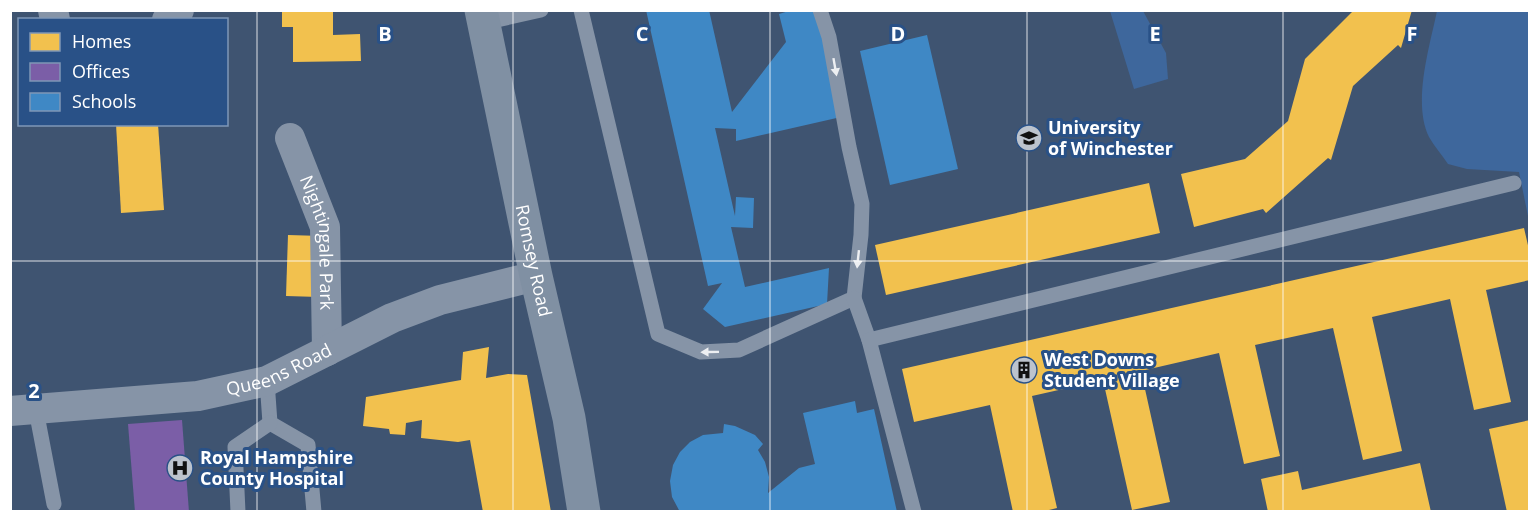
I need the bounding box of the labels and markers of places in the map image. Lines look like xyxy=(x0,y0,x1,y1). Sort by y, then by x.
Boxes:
place label: University of Winchester xyxy=(1048,115,1173,160)
school or university icon: University of Winchester xyxy=(1014,123,1044,153)
place label: West Downs Student Village xyxy=(1044,347,1180,392)
building icon: West Downs Student Village xyxy=(1009,355,1039,385)
place label: Royal Hampshire County Hospital xyxy=(200,445,353,490)
hospital icon: Royal Hampshire County Hospital xyxy=(165,453,195,483)

